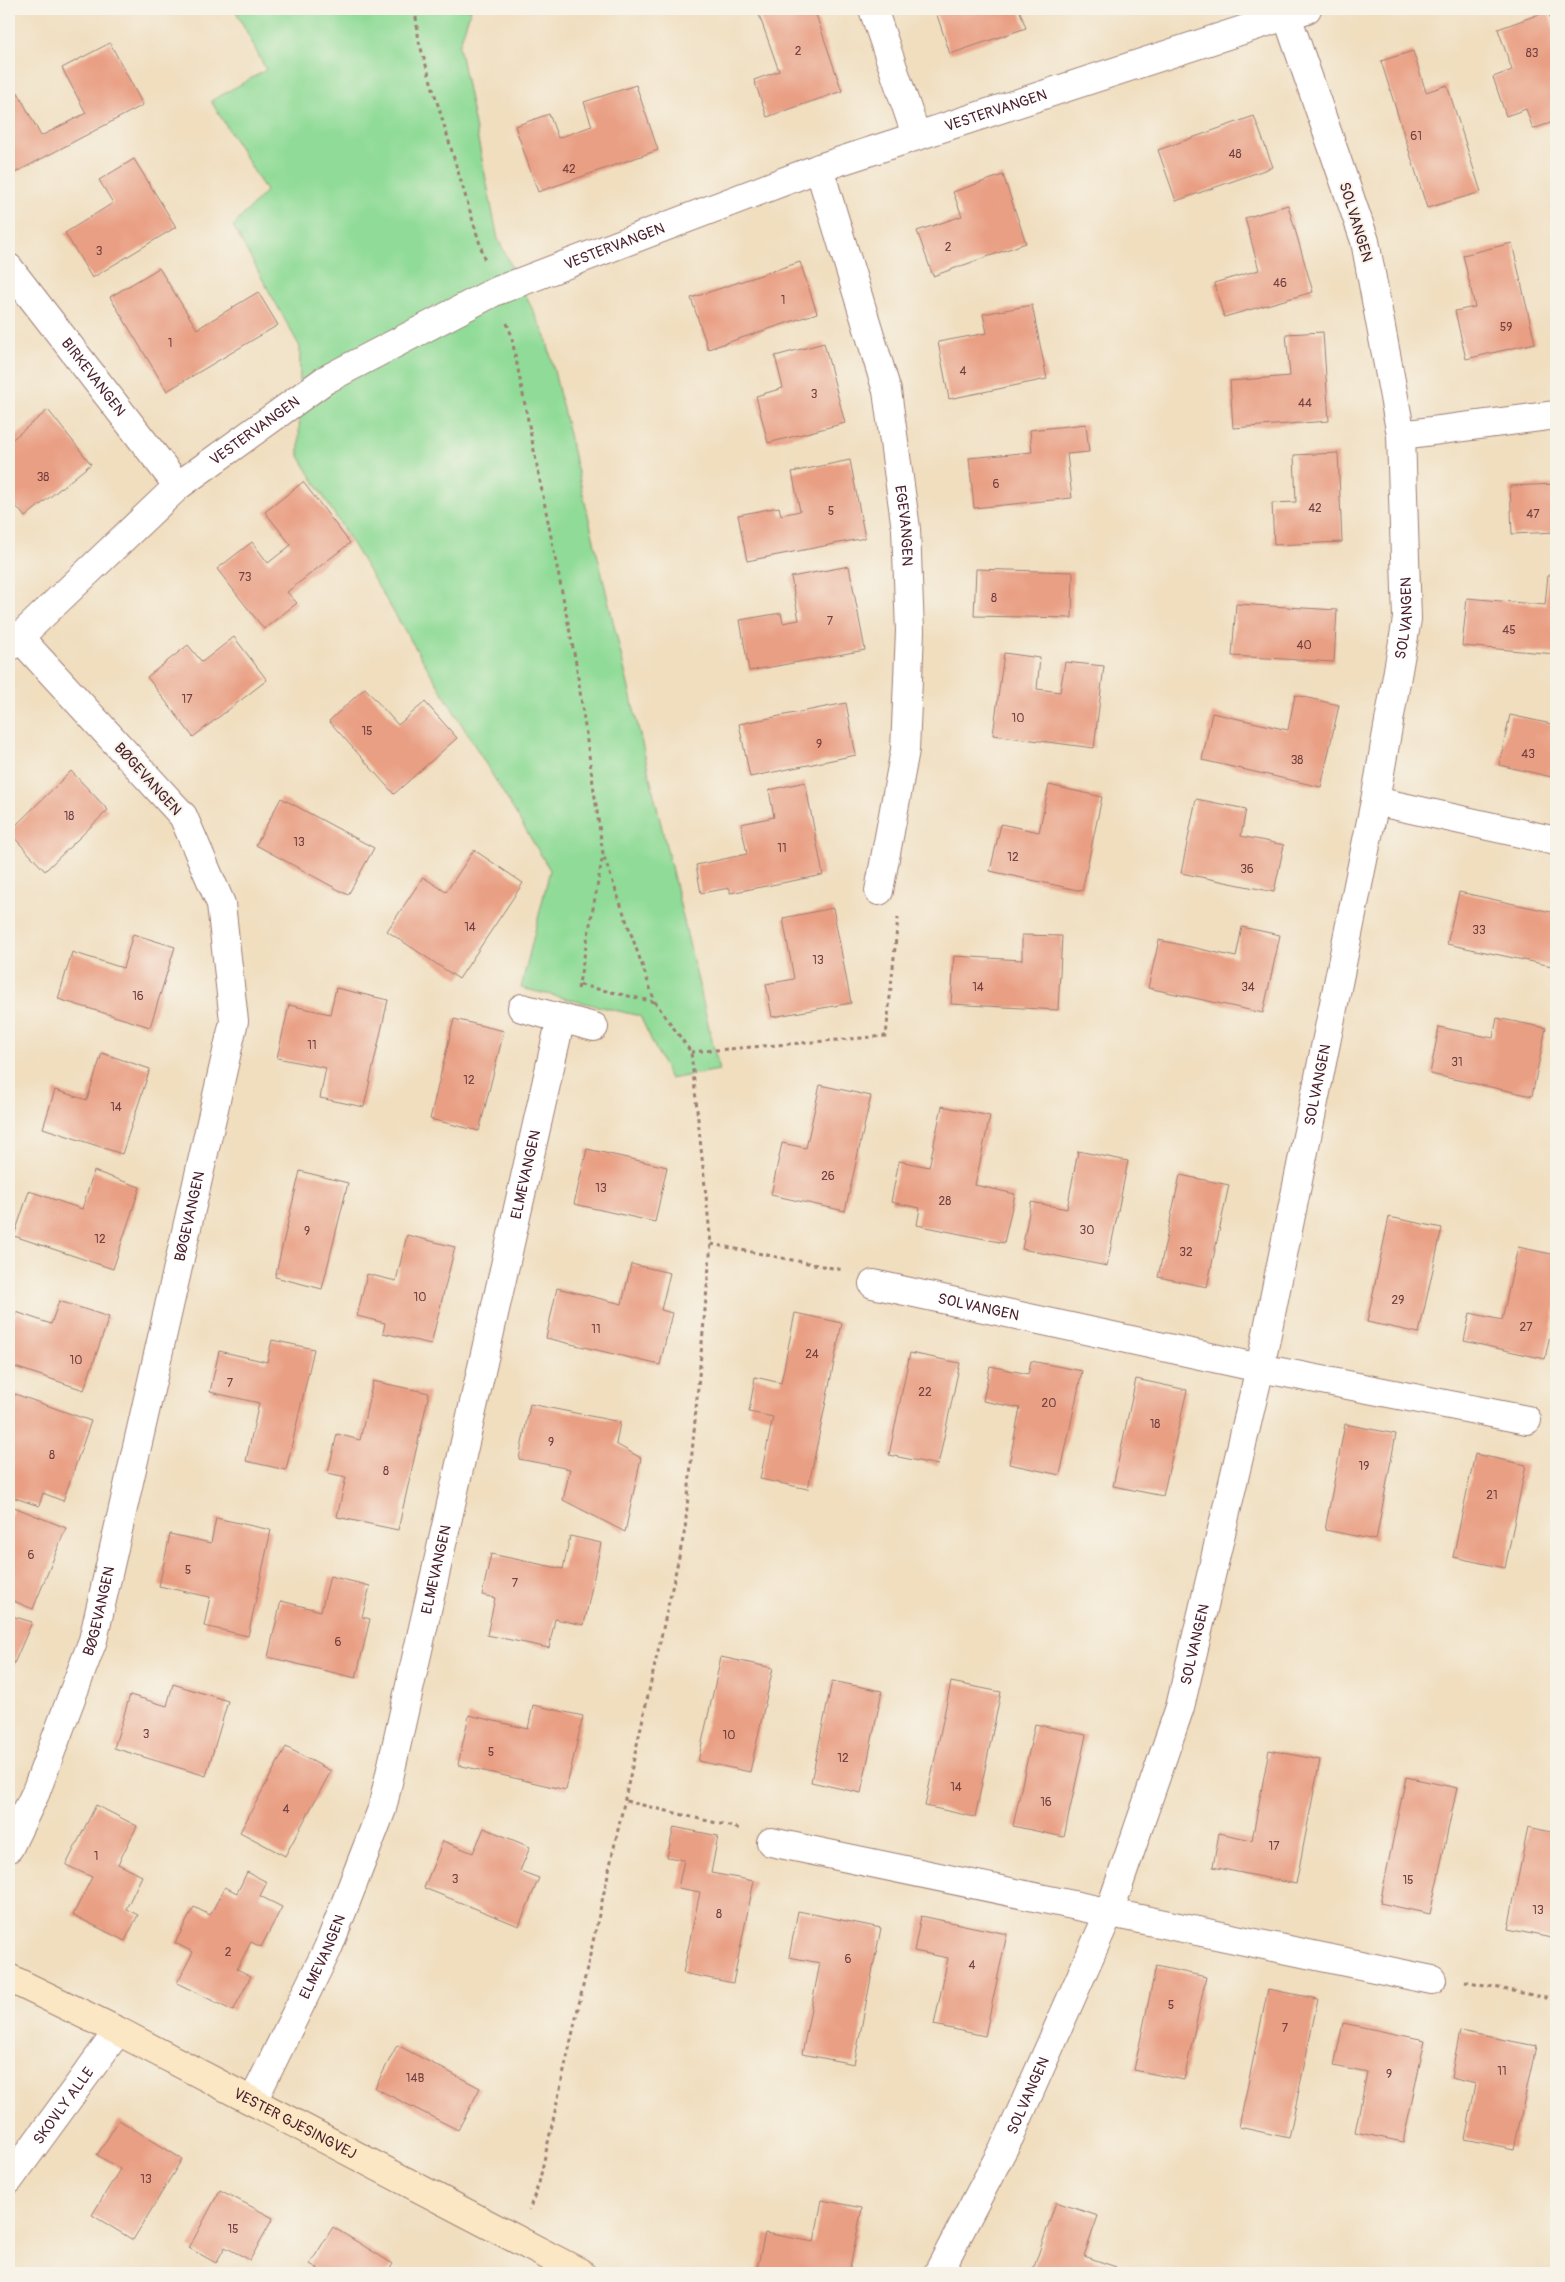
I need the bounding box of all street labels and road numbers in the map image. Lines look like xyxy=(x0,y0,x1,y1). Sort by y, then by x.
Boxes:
street label: VESTERVANGEN xyxy=(942,85,1049,136)
street label: SOLVANGEN xyxy=(1334,180,1377,264)
street label: VESTERVANGEN xyxy=(561,219,668,274)
street label: BIRKEVANGEN xyxy=(57,334,130,420)
street label: VESTERVANGEN xyxy=(206,392,304,470)
street label: EGEVANGEN xyxy=(890,484,916,567)
street label: SOLVANGEN xyxy=(1391,577,1418,661)
street label: BØGEVANGEN xyxy=(110,739,185,820)
street label: SOLVANGEN xyxy=(1300,1042,1335,1127)
street label: ELMEVANGEN xyxy=(507,1128,545,1221)
street label: BØGEVANGEN xyxy=(171,1170,209,1263)
street label: SOLVANGEN xyxy=(936,1289,1021,1325)
street label: ELMEVANGEN xyxy=(417,1523,456,1616)
street label: BØGEVANGEN xyxy=(79,1565,119,1659)
street label: SOLVANGEN xyxy=(1177,1602,1214,1687)
street label: ELMEVANGEN xyxy=(295,1912,350,2003)
street label: SOLVANGEN xyxy=(1003,2054,1054,2137)
street label: SKOVLY ALLE xyxy=(29,2063,98,2148)
street label: VESTER GJESINGVEJ xyxy=(230,2084,359,2164)

